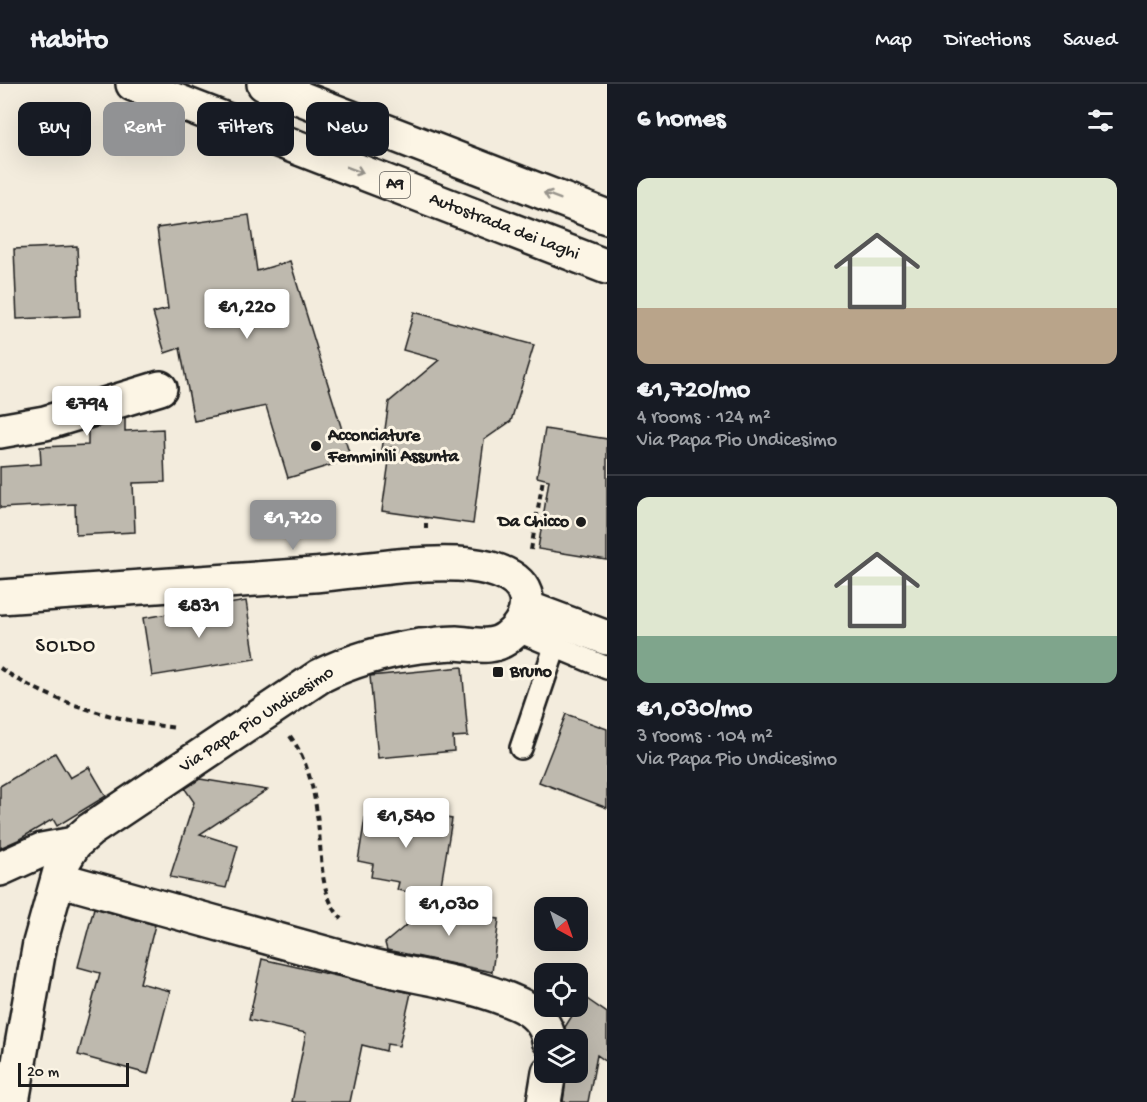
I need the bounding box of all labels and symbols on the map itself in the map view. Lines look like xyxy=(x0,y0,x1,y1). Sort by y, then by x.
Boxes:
one-way arrow xyxy=(345,165,364,176)
road number: A9 xyxy=(380,172,410,198)
street label: Autostrada dei Laghi xyxy=(426,189,582,265)
one-way arrow xyxy=(544,190,562,201)
pin: €1,220 xyxy=(198,289,296,340)
pin: €794 xyxy=(51,386,123,437)
place label: Acconciature Femminili Assunta xyxy=(327,426,460,468)
marker: Acconciature Femminili Assunta xyxy=(309,439,323,453)
pin: €1,720 xyxy=(244,500,342,551)
place label: Da Chicco xyxy=(496,512,570,533)
marker: Da Chicco xyxy=(574,515,588,529)
pin: €831 xyxy=(163,588,235,639)
district label: SOLDO xyxy=(35,636,97,659)
street label: Via Papa Pio Undicesimo xyxy=(175,662,338,778)
place label: Bruno xyxy=(509,662,553,683)
marker: Bruno xyxy=(491,665,505,679)
pin: €1,540 xyxy=(357,798,455,849)
pin: €1,030 xyxy=(400,886,498,937)
north arrow xyxy=(534,897,588,951)
scale bar xyxy=(18,1060,129,1088)

